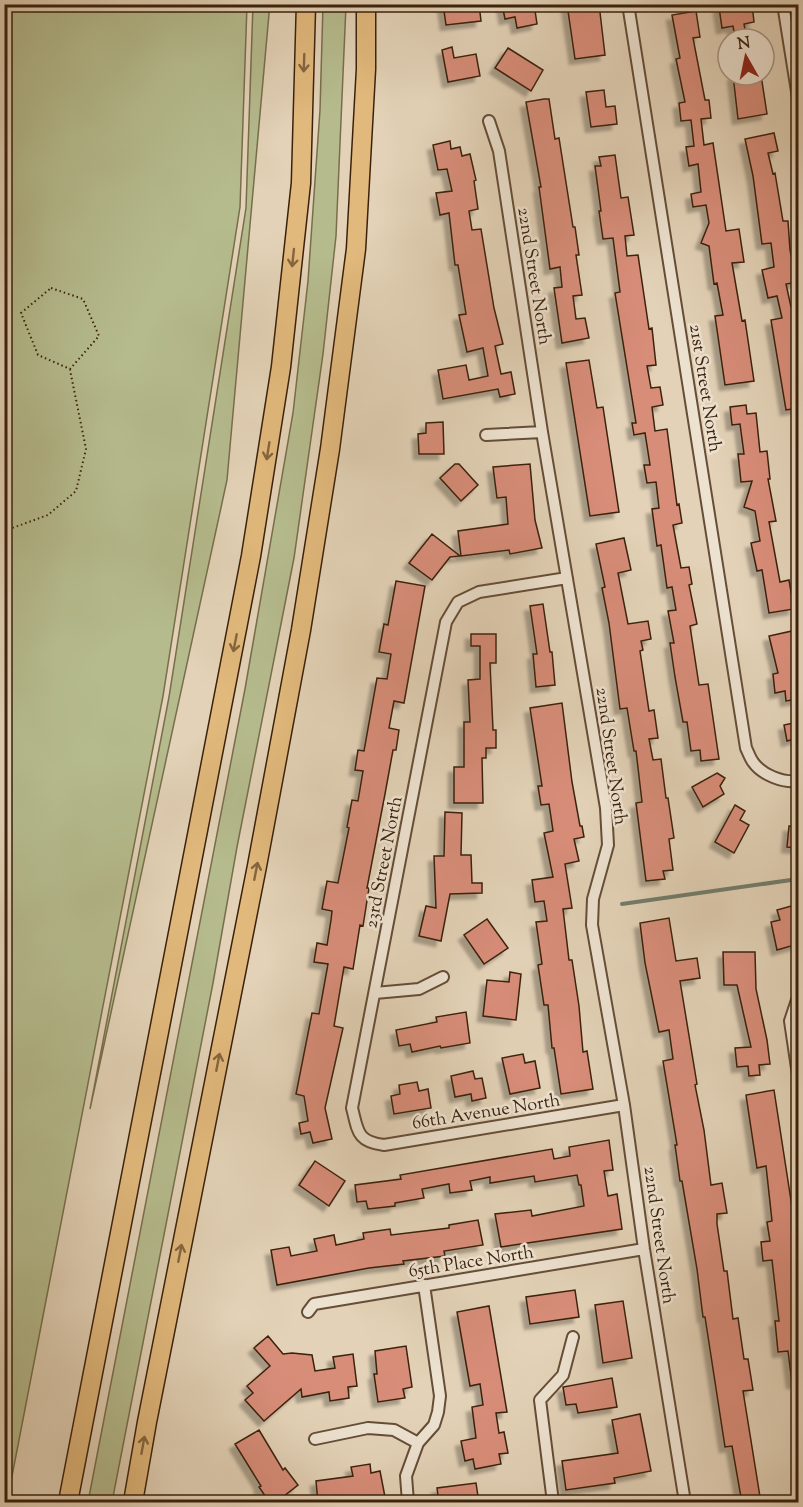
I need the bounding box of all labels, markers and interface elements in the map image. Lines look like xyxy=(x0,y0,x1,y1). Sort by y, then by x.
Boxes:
north arrow xyxy=(716,27,776,87)
text: N xyxy=(736,32,752,57)
one-way arrow xyxy=(299,52,310,72)
street label: 22nd Street North xyxy=(509,206,557,347)
one-way arrow xyxy=(287,247,298,267)
street label: 21st Street North xyxy=(681,322,727,455)
one-way arrow xyxy=(262,440,273,460)
one-way arrow xyxy=(229,633,240,652)
street label: 22nd Street North xyxy=(587,686,633,827)
street label: 23rd Street North xyxy=(359,794,411,931)
one-way arrow xyxy=(251,862,262,881)
one-way arrow xyxy=(213,1053,224,1072)
street label: 66th Avenue North xyxy=(410,1088,563,1138)
street label: 22nd Street North xyxy=(635,1165,681,1306)
street label: 65th Place North xyxy=(407,1240,536,1286)
one-way arrow xyxy=(175,1244,186,1264)
one-way arrow xyxy=(138,1435,149,1455)

